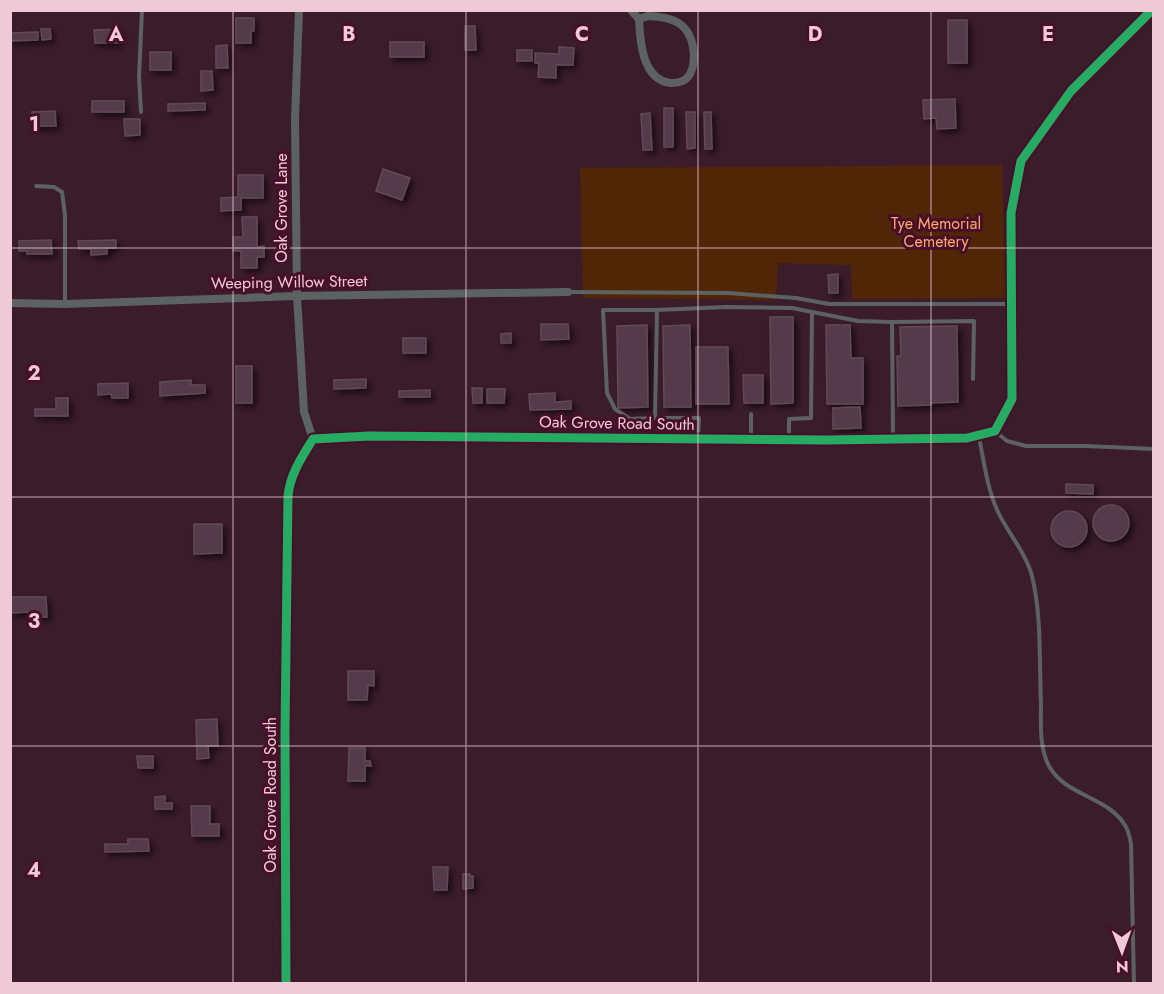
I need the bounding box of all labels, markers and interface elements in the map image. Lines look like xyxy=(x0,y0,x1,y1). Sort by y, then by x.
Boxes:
text: A xyxy=(108,20,124,49)
text: B xyxy=(342,20,356,49)
text: C xyxy=(575,20,589,49)
text: D xyxy=(808,20,822,49)
text: E xyxy=(1042,20,1054,49)
text: 1 xyxy=(29,110,39,139)
street label: Oak Grove Lane xyxy=(270,153,293,263)
park label: Tye Memorial Cemetery xyxy=(891,212,981,253)
street label: Weeping Willow Street xyxy=(211,269,368,295)
text: 2 xyxy=(27,359,41,388)
street label: Oak Grove Road South xyxy=(539,410,695,436)
text: 3 xyxy=(28,607,40,636)
street label: Oak Grove Road South xyxy=(259,717,282,873)
text: 4 xyxy=(27,856,41,885)
north arrow xyxy=(1092,922,1152,982)
text: N xyxy=(1116,955,1129,978)

